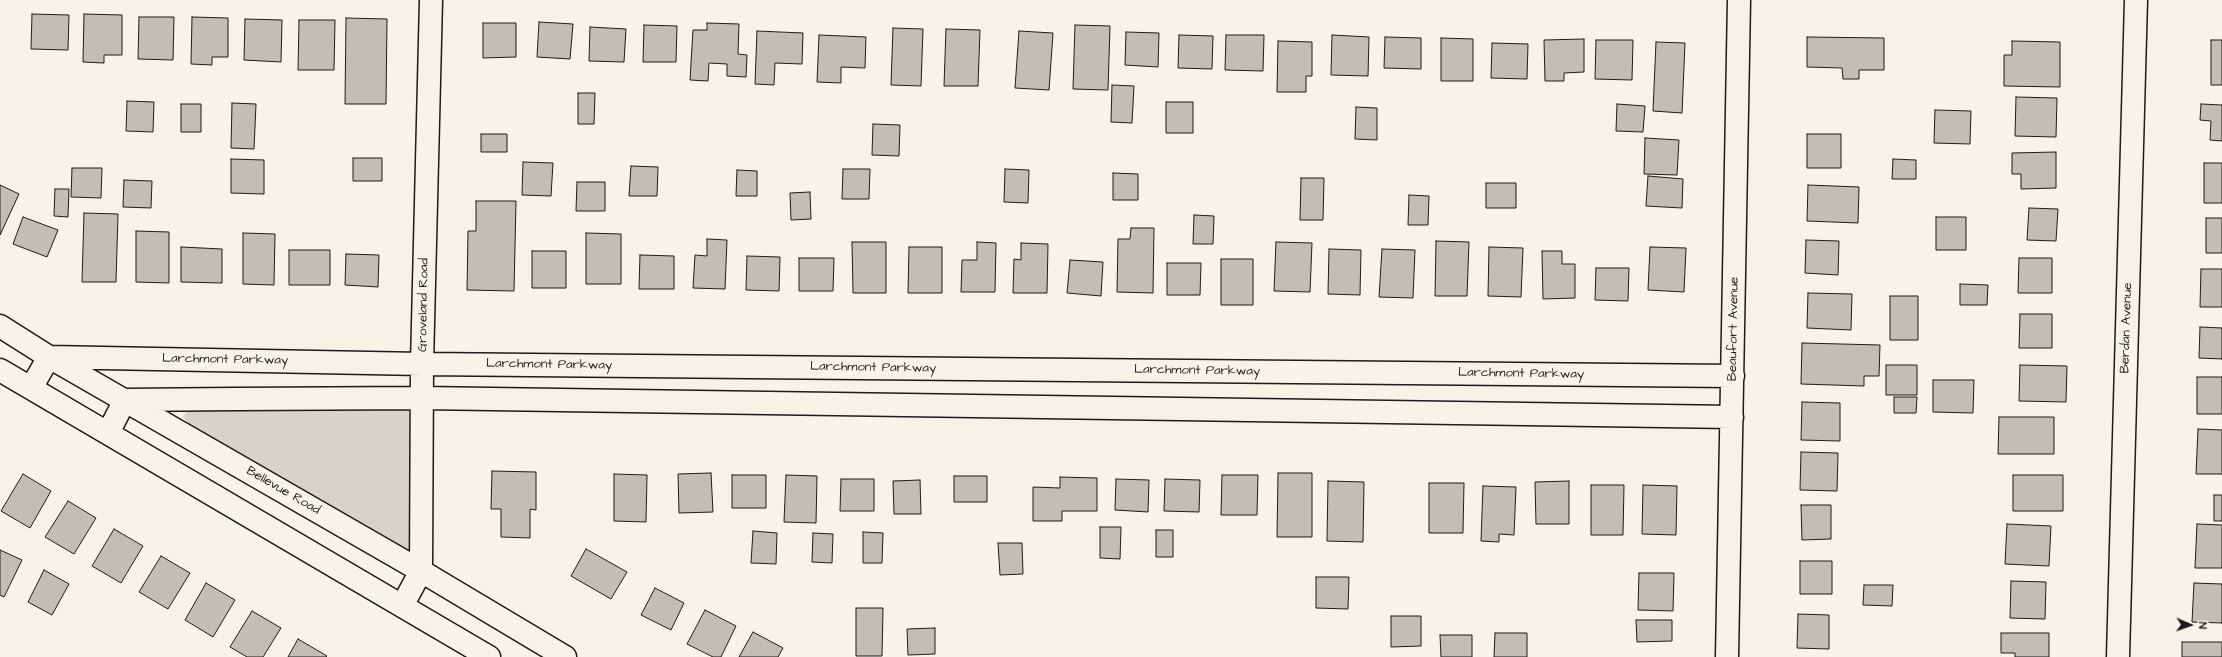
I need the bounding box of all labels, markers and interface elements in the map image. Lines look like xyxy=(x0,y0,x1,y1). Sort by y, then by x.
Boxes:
street label: Groveland Road xyxy=(415,258,433,352)
street label: Beaufort Avenue xyxy=(1725,277,1743,381)
street label: Berdan Avenue xyxy=(2118,282,2136,374)
street label: Larchmont Parkway xyxy=(162,351,288,369)
street label: Larchmont Parkway xyxy=(486,356,612,374)
street label: Larchmont Parkway xyxy=(810,359,936,377)
street label: Larchmont Parkway xyxy=(1134,362,1260,380)
street label: Larchmont Parkway xyxy=(1458,365,1584,383)
street label: Bellevue Road xyxy=(243,464,323,518)
north arrow xyxy=(2170,605,2210,645)
text: N xyxy=(2195,622,2210,629)

